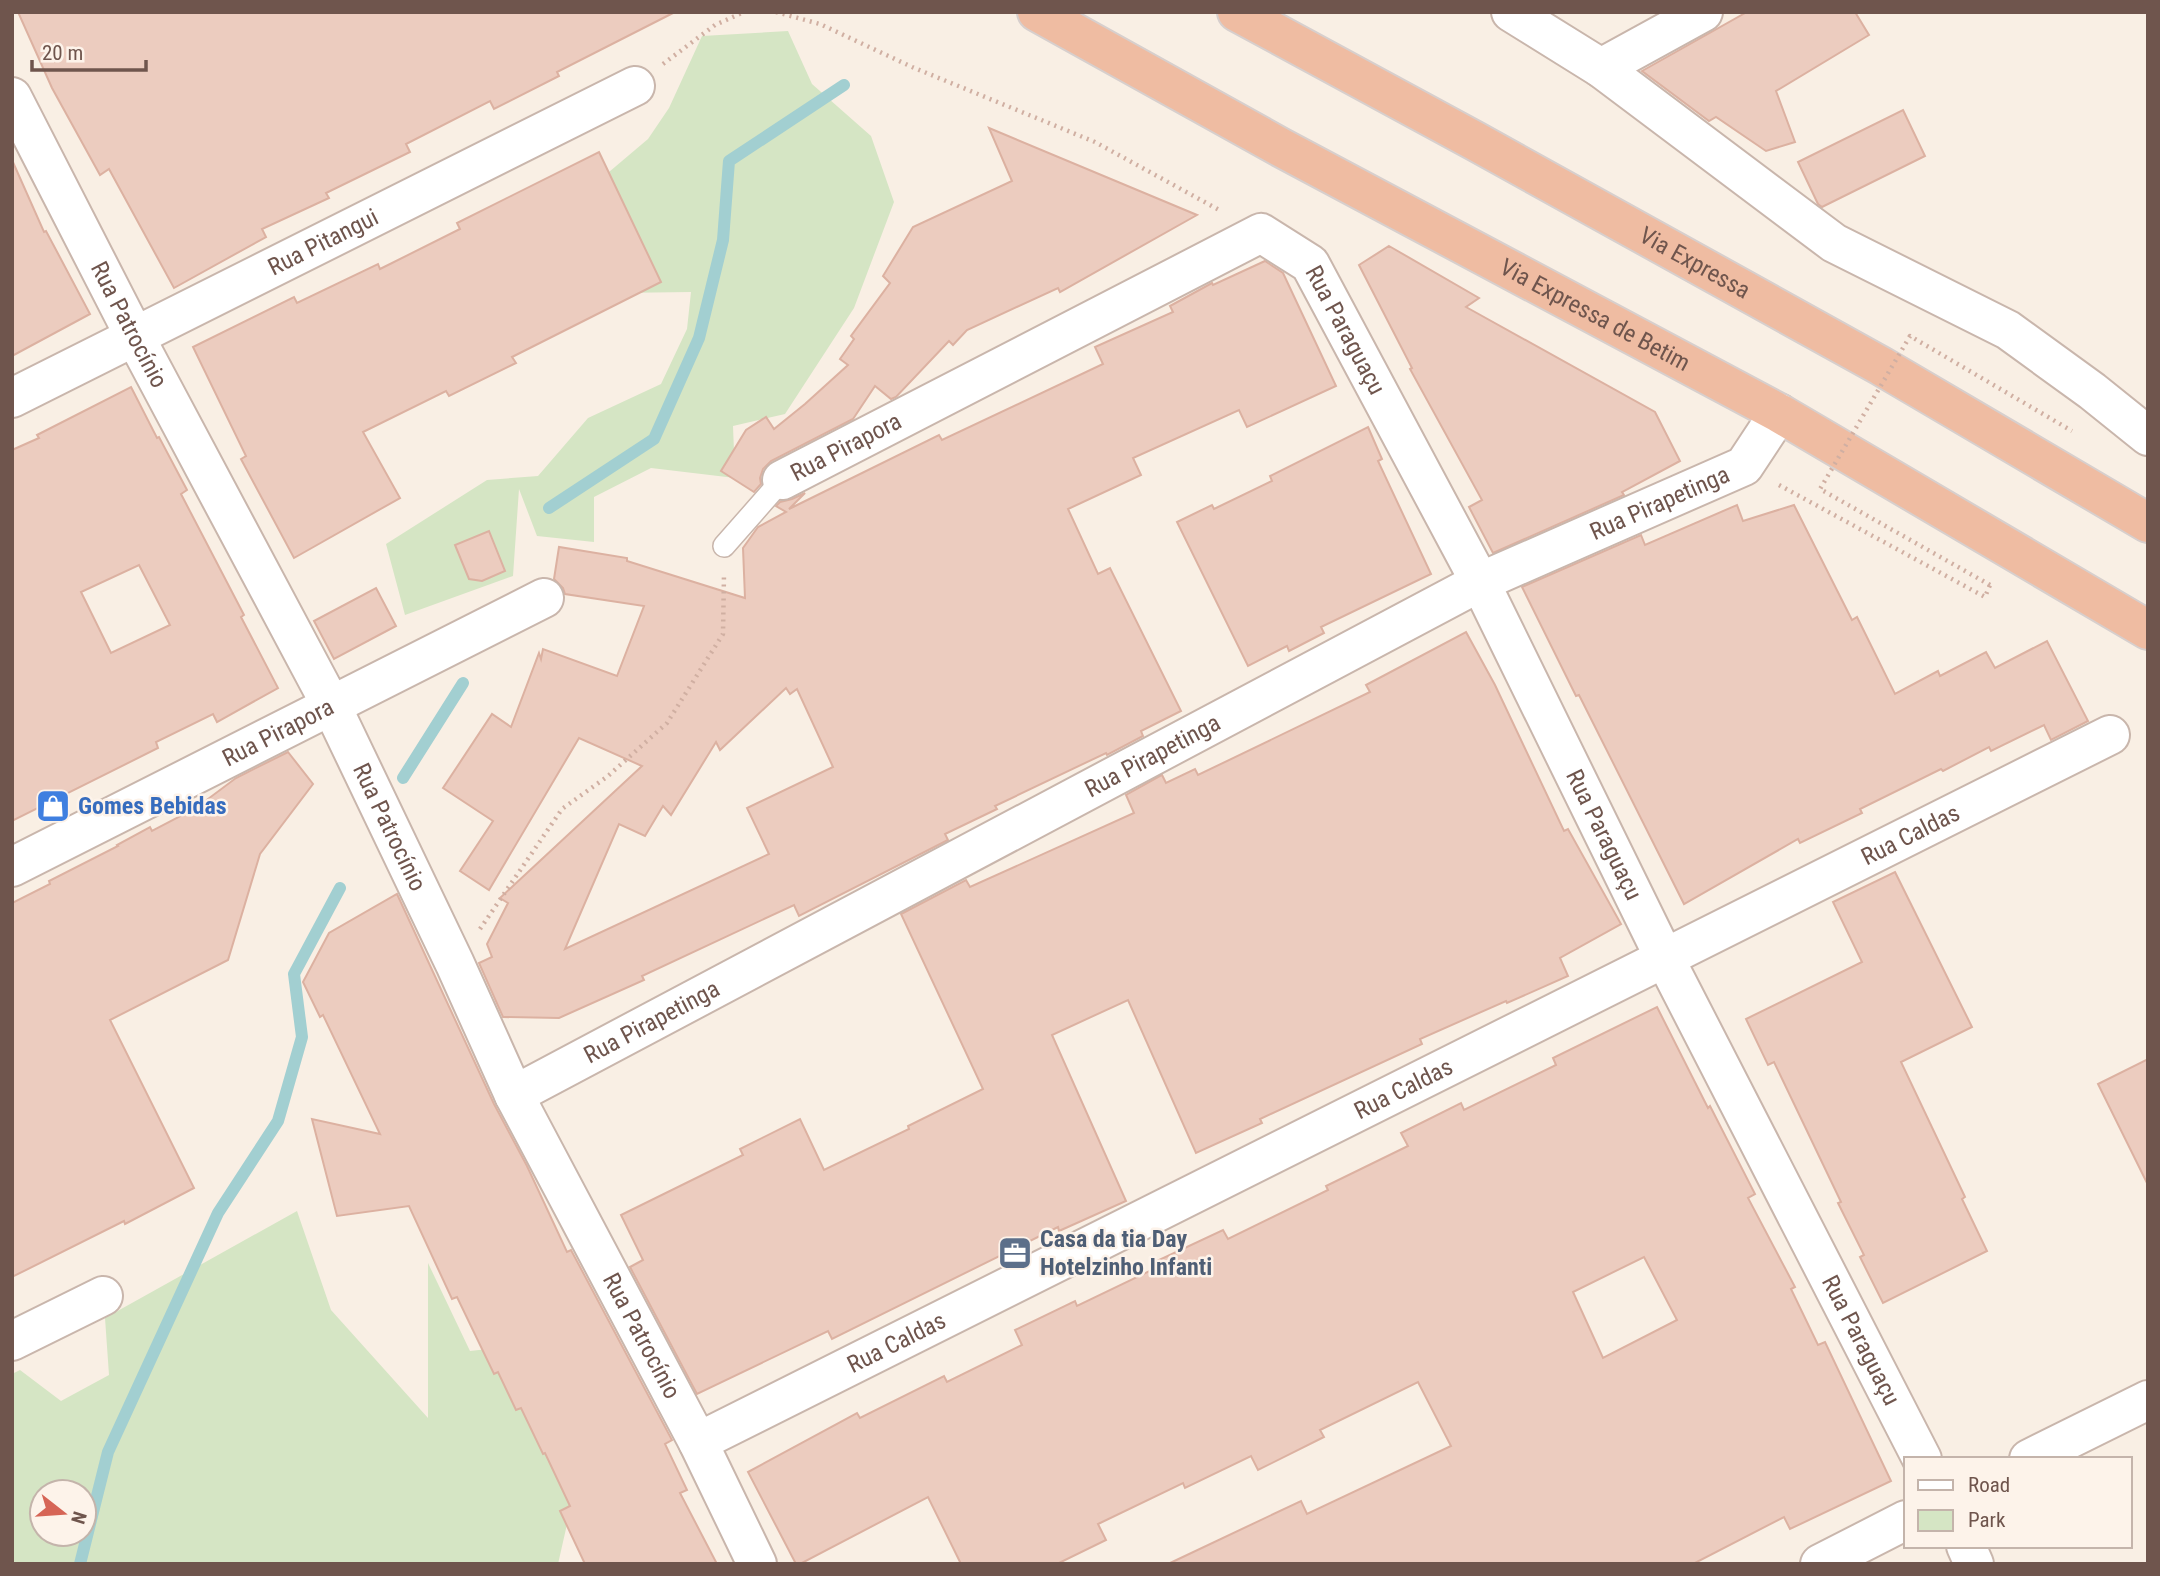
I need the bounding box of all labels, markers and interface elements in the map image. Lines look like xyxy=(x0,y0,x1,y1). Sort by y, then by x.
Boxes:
scale bar xyxy=(32,28,145,72)
text: 20 m xyxy=(42,41,83,65)
street label: Rua Pitangui xyxy=(264,203,383,281)
street label: Via Expressa xyxy=(1635,221,1755,305)
street label: Via Expressa de Betim xyxy=(1495,253,1695,377)
street label: Rua Patrocínio xyxy=(85,257,173,393)
street label: Rua Paraguaçu xyxy=(1300,261,1391,399)
street label: Rua Pirapora xyxy=(786,407,906,487)
street label: Rua Pirapetinga xyxy=(1586,460,1734,546)
street label: Rua Pirapora xyxy=(218,693,338,772)
street label: Rua Pirapetinga xyxy=(1080,709,1225,803)
street label: Rua Patrocínio xyxy=(347,759,432,895)
street label: Rua Paraguaçu xyxy=(1560,765,1648,905)
shop icon: Gomes Bebidas xyxy=(34,787,72,825)
place label: Gomes Bebidas xyxy=(78,792,227,820)
street label: Rua Caldas xyxy=(1857,799,1964,871)
street label: Rua Pirapetinga xyxy=(579,974,724,1069)
street label: Rua Caldas xyxy=(1350,1052,1457,1125)
place label: Casa da tia Day Hotelzinho Infanti xyxy=(1040,1225,1212,1281)
office icon: Casa da tia Day Hotelzinho Infanti xyxy=(996,1234,1034,1272)
street label: Rua Patrocínio xyxy=(597,1268,686,1403)
street label: Rua Paraguaçu xyxy=(1816,1271,1906,1410)
street label: Rua Caldas xyxy=(843,1306,950,1379)
legend xyxy=(1904,1457,2132,1548)
text: Road xyxy=(1968,1473,2010,1497)
north arrow xyxy=(28,1478,98,1548)
text: Park xyxy=(1968,1508,2006,1532)
text: N xyxy=(66,1509,91,1527)

